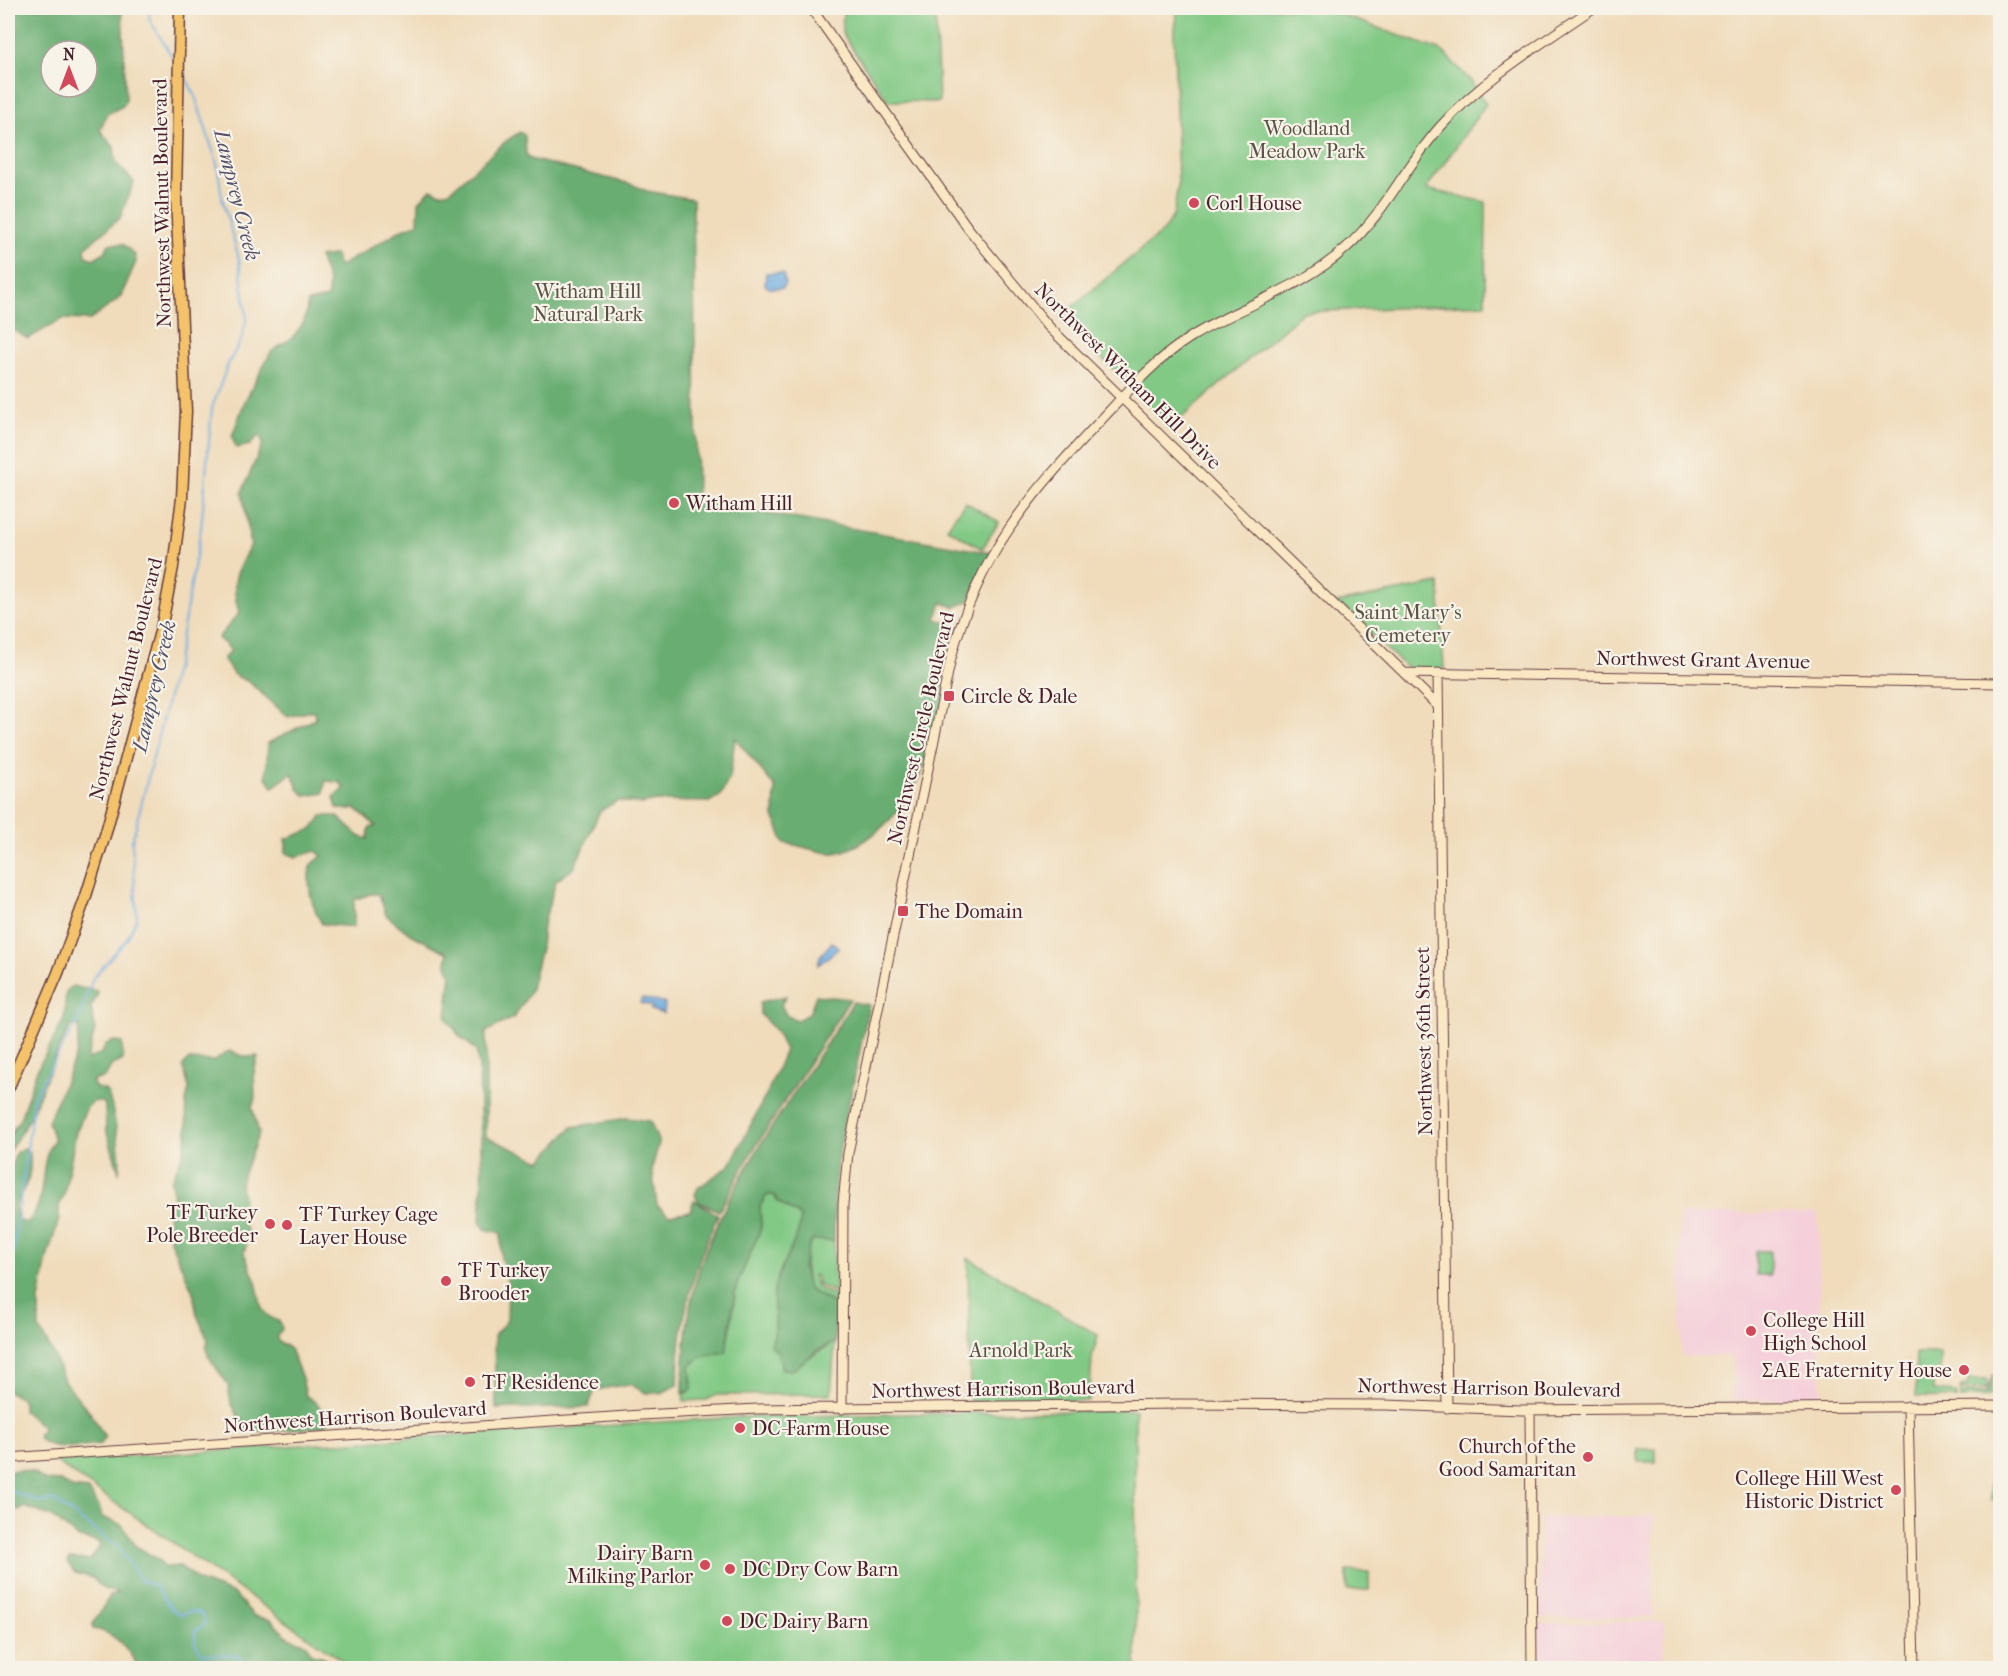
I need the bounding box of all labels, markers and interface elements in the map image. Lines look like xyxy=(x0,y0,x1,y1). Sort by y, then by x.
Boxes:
north arrow xyxy=(39,39,99,99)
text: N xyxy=(63,45,76,64)
street label: Northwest Walnut Boulevard xyxy=(148,77,176,328)
park label: Woodland Meadow Park xyxy=(1249,117,1366,163)
water label: Lamprey Creek xyxy=(209,125,265,263)
place label: Corl House xyxy=(1206,192,1302,215)
marker: Corl House xyxy=(1187,196,1201,210)
street label: Northwest Witham Hill Drive xyxy=(1030,278,1226,474)
park label: Witham Hill Natural Park xyxy=(533,280,644,326)
place label: Witham Hill xyxy=(685,492,793,515)
marker: Witham Hill xyxy=(667,496,681,510)
street label: Northwest Walnut Boulevard xyxy=(85,554,168,803)
park label: Saint Mary's Cemetery xyxy=(1354,601,1462,647)
street label: Northwest Circle Boulevard xyxy=(883,608,959,847)
water label: Lamprey Creek xyxy=(127,618,181,756)
street label: Northwest Grant Avenue xyxy=(1596,647,1810,673)
place label: Circle & Dale xyxy=(961,685,1078,708)
marker: Circle & Dale xyxy=(942,689,956,703)
place label: The Domain xyxy=(915,900,1023,923)
marker: The Domain xyxy=(896,904,910,918)
street label: Northwest 36th Street xyxy=(1411,946,1437,1136)
place label: TF Turkey Pole Breeder xyxy=(146,1201,259,1247)
place label: TF Turkey Cage Layer House xyxy=(299,1203,438,1249)
marker: TF Turkey Pole Breeder xyxy=(263,1217,277,1231)
marker: TF Turkey Cage Layer House xyxy=(280,1218,294,1232)
place label: TF Turkey Brooder xyxy=(458,1259,551,1305)
marker: TF Turkey Brooder xyxy=(439,1274,453,1288)
place label: College Hill High School xyxy=(1763,1309,1867,1355)
marker: College Hill High School xyxy=(1744,1324,1758,1338)
park label: Arnold Park xyxy=(968,1339,1073,1362)
place label: ΣΑΕ Fraternity House xyxy=(1762,1359,1952,1382)
marker: ΣΑΕ Fraternity House xyxy=(1957,1363,1971,1377)
place label: TF Residence xyxy=(482,1371,599,1394)
street label: Northwest Harrison Boulevard xyxy=(1357,1374,1622,1402)
marker: TF Residence xyxy=(463,1375,477,1389)
street label: Northwest Harrison Boulevard xyxy=(871,1375,1136,1403)
street label: Northwest Harrison Boulevard xyxy=(223,1396,488,1438)
place label: DC-Farm House xyxy=(752,1417,889,1440)
marker: DC-Farm House xyxy=(733,1421,747,1435)
place label: Church of the Good Samaritan xyxy=(1439,1435,1576,1481)
marker: Church of the Good Samaritan xyxy=(1581,1450,1595,1464)
place label: College Hill West Historic District xyxy=(1735,1467,1884,1513)
marker: College Hill West Historic District xyxy=(1889,1483,1903,1497)
place label: Dairy Barn Milking Parlor xyxy=(567,1542,693,1588)
marker: Dairy Barn Milking Parlor xyxy=(698,1558,712,1572)
place label: DC Dry Cow Barn xyxy=(742,1558,899,1581)
marker: DC Dry Cow Barn xyxy=(723,1562,737,1576)
place label: DC Dairy Barn xyxy=(739,1610,869,1633)
marker: DC Dairy Barn xyxy=(720,1614,734,1628)

